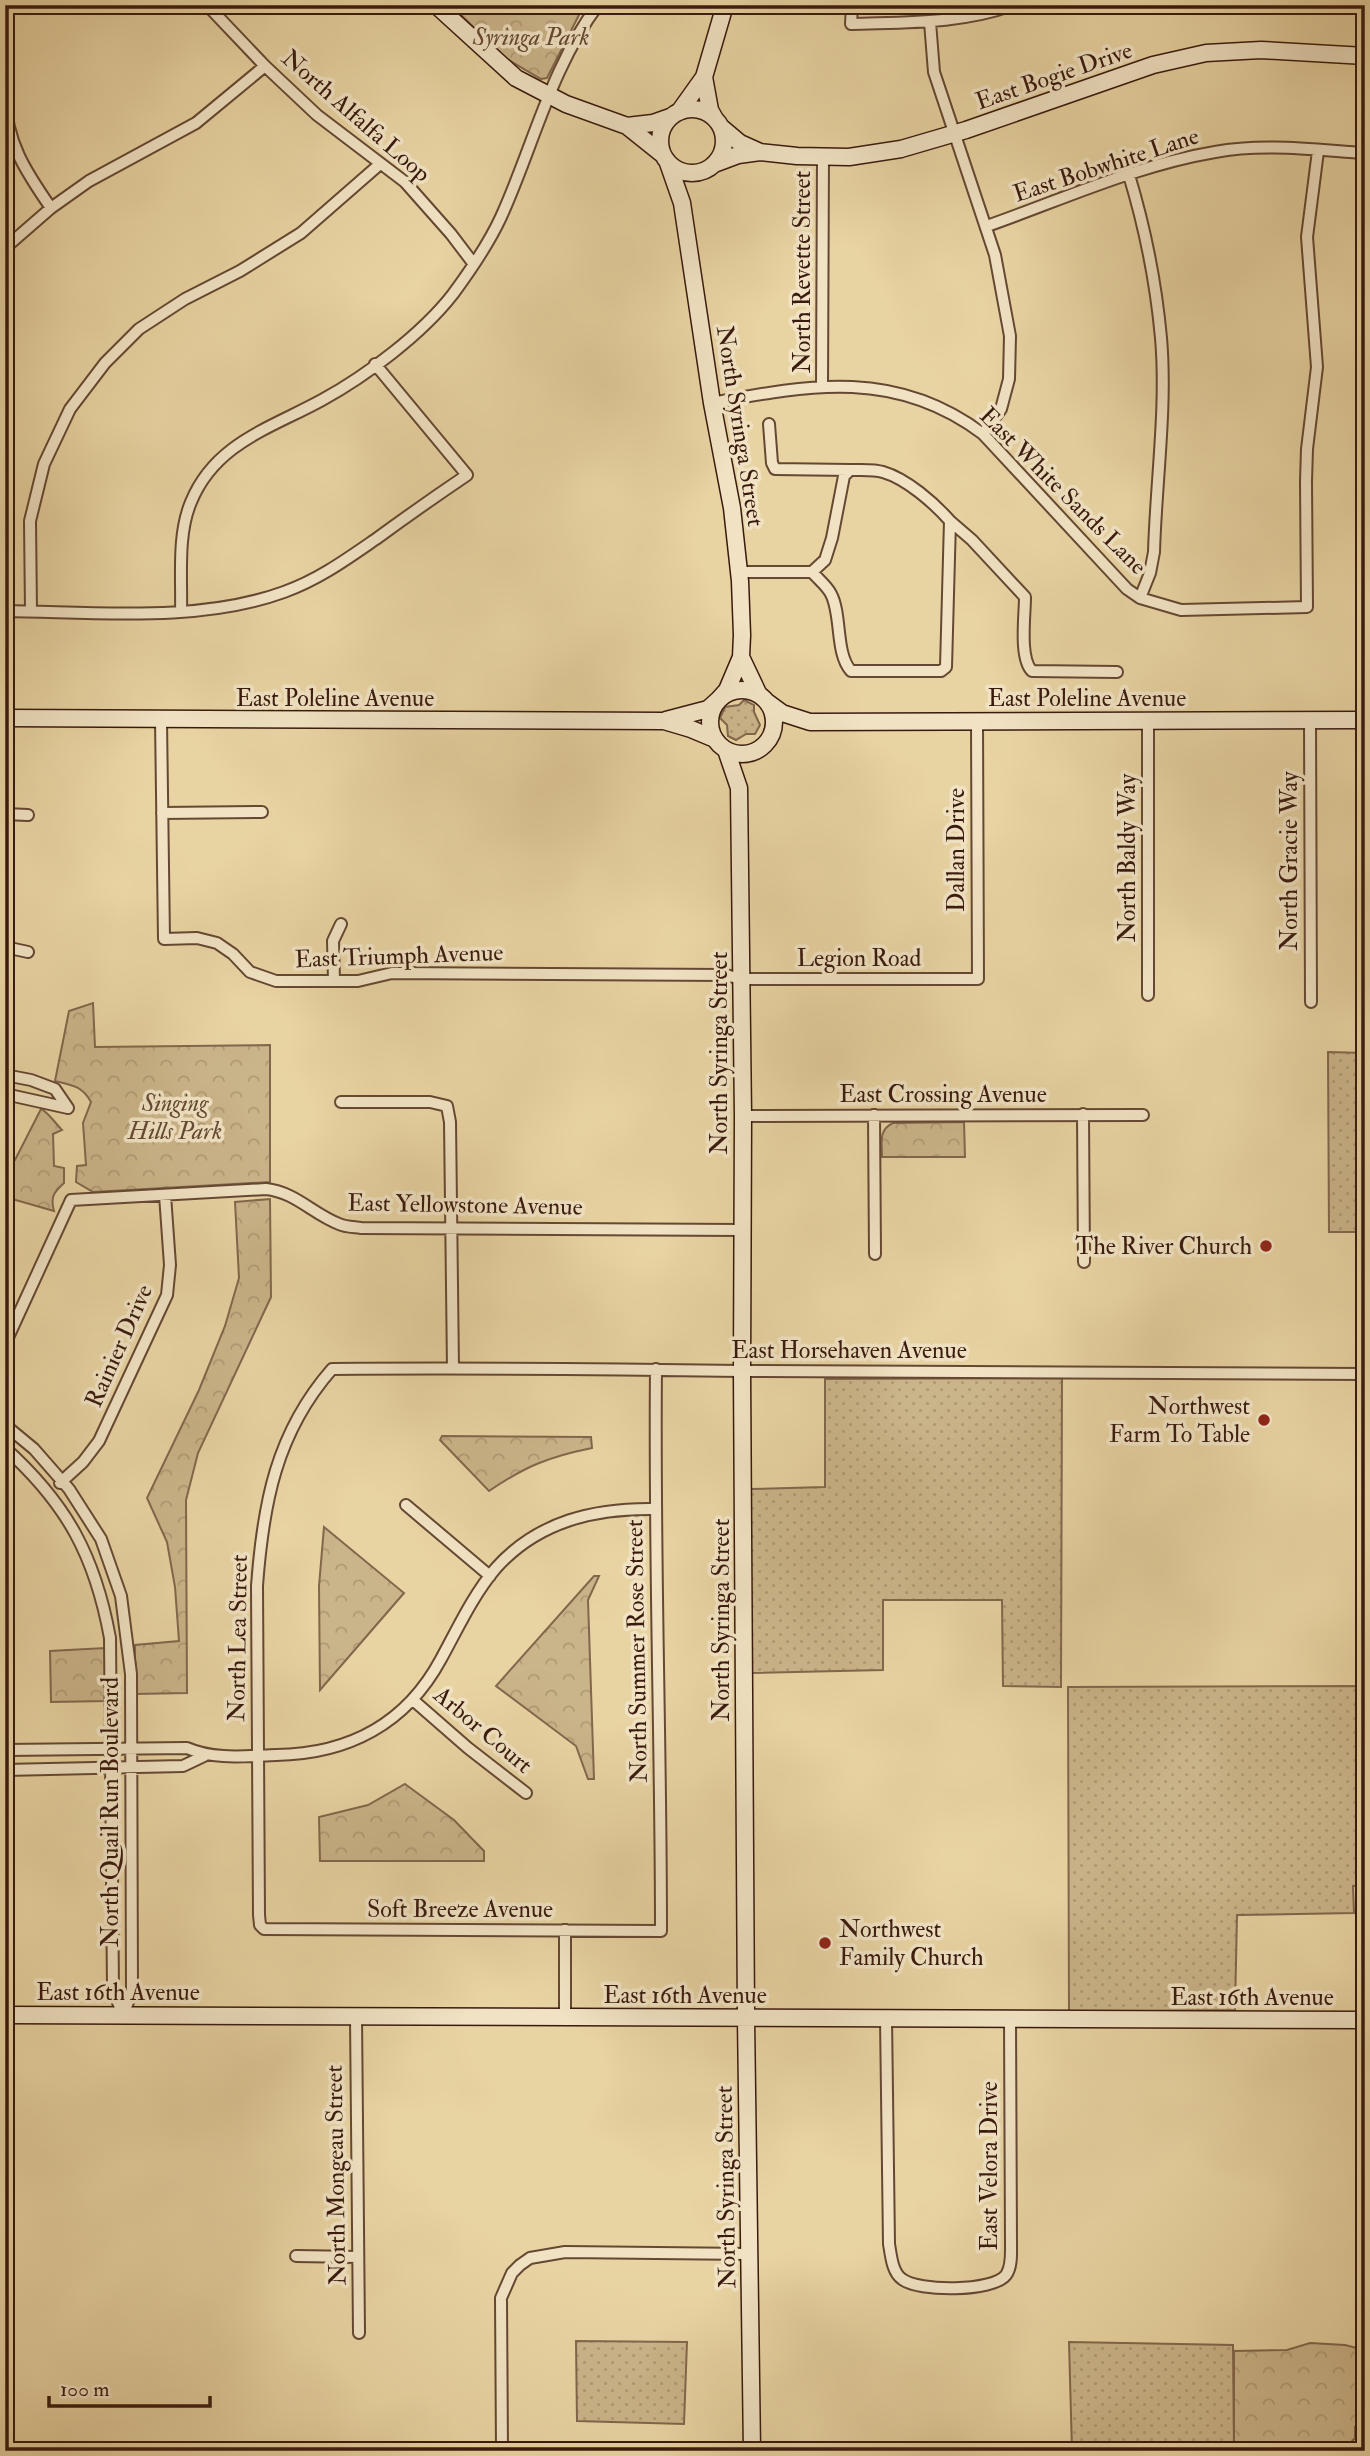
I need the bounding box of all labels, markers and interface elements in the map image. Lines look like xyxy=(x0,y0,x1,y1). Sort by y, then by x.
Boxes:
park label: Syringa Park xyxy=(472,22,589,53)
street label: East Bogie Drive xyxy=(972,35,1136,117)
street label: North Alfalfa Loop xyxy=(275,43,437,189)
street label: East Bobwhite Lane xyxy=(1009,120,1203,210)
street label: North Revette Street xyxy=(787,171,818,373)
street label: North Syringa Street xyxy=(709,323,771,529)
street label: East White Sands Lane xyxy=(973,401,1153,581)
street label: East Poleline Avenue xyxy=(236,683,434,714)
street label: East Poleline Avenue xyxy=(988,683,1186,714)
street label: North Gracie Way xyxy=(1274,771,1305,951)
street label: North Baldy Way xyxy=(1112,773,1143,942)
street label: Dallan Drive xyxy=(941,788,972,912)
street label: East Triumph Avenue xyxy=(294,937,504,975)
street label: Legion Road xyxy=(797,943,922,974)
street label: North Syringa Street xyxy=(704,951,735,1154)
street label: East Crossing Avenue xyxy=(839,1079,1047,1110)
park label: Singing Hills Park xyxy=(127,1088,222,1147)
street label: East Yellowstone Avenue xyxy=(347,1187,583,1223)
place label: The River Church xyxy=(1075,1231,1252,1262)
marker: The River Church xyxy=(1258,1238,1274,1254)
street label: Rainier Drive xyxy=(78,1280,160,1412)
street label: East Horsehaven Avenue xyxy=(731,1335,967,1366)
place label: Northwest Farm To Table xyxy=(1109,1391,1250,1450)
marker: Northwest Farm To Table xyxy=(1256,1412,1272,1428)
street label: North Syringa Street xyxy=(706,1518,737,1721)
street label: North Summer Rose Street xyxy=(619,1519,655,1783)
street label: North Lea Street xyxy=(221,1554,255,1722)
street label: North Quail Run Boulevard xyxy=(95,1677,126,1947)
street label: Arbor Court xyxy=(426,1679,539,1781)
street label: Soft Breeze Avenue xyxy=(367,1894,553,1925)
place label: Northwest Family Church xyxy=(839,1914,984,1973)
marker: Northwest Family Church xyxy=(817,1935,833,1951)
street label: East 16th Avenue xyxy=(36,1977,200,2008)
street label: East 16th Avenue xyxy=(603,1980,767,2011)
street label: East 16th Avenue xyxy=(1170,1982,1334,2013)
street label: North Mongeau Street xyxy=(319,2064,353,2286)
street label: East Velora Drive xyxy=(974,2081,1005,2251)
street label: North Syringa Street xyxy=(709,2085,743,2289)
scale bar xyxy=(49,2365,210,2409)
text: 100 m xyxy=(60,2376,110,2403)

